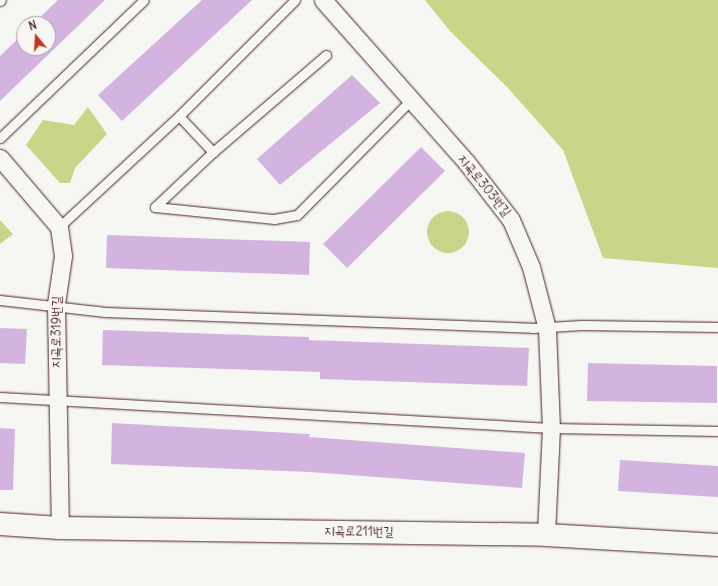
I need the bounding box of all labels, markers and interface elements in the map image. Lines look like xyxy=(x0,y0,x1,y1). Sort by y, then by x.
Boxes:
north arrow xyxy=(16,16,56,56)
text: N xyxy=(27,18,38,33)
street label: 지곡로303번길 xyxy=(454,152,514,220)
street label: 지곡로319번길 xyxy=(49,296,65,368)
street label: 지곡로211번길 xyxy=(324,524,394,540)

